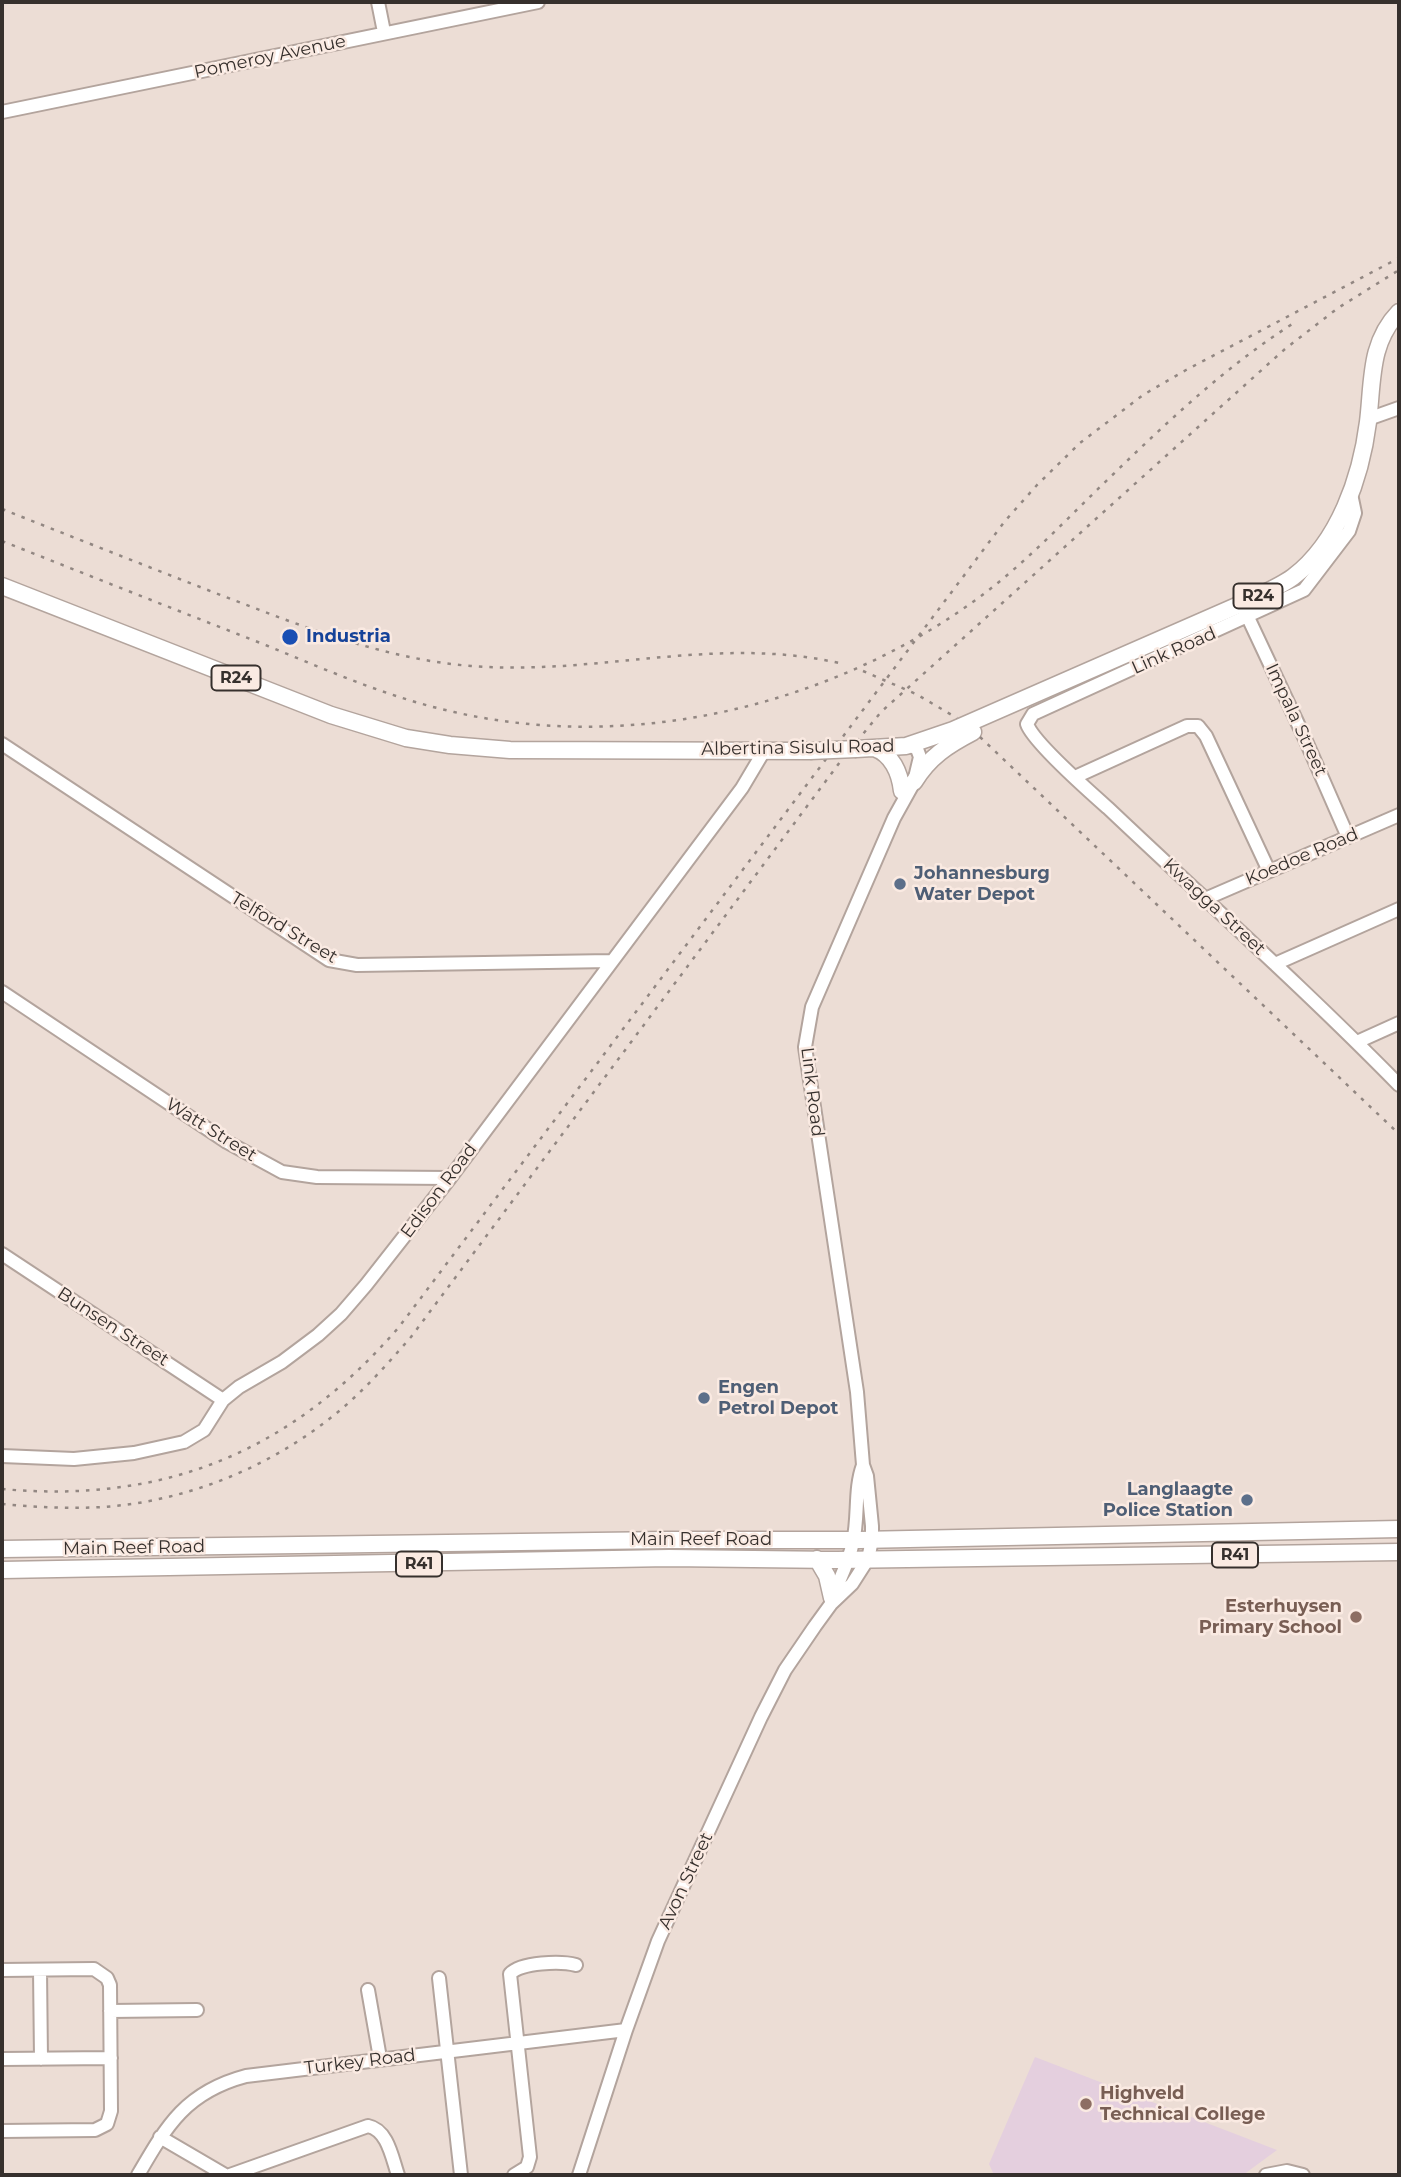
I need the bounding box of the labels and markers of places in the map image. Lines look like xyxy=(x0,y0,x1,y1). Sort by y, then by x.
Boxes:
place label: Industria xyxy=(306,626,391,648)
marker: Industria xyxy=(280,627,300,647)
place label: Johannesburg Water Depot xyxy=(914,863,1050,906)
marker: Johannesburg Water Depot xyxy=(892,876,908,892)
place label: Engen Petrol Depot xyxy=(718,1377,838,1420)
marker: Engen Petrol Depot xyxy=(696,1390,712,1406)
place label: Langlaagte Police Station xyxy=(1103,1479,1233,1522)
marker: Langlaagte Police Station xyxy=(1239,1492,1255,1508)
place label: Esterhuysen Primary School xyxy=(1199,1596,1342,1638)
marker: Esterhuysen Primary School xyxy=(1348,1609,1364,1625)
place label: Highveld Technical College xyxy=(1100,2083,1265,2126)
marker: Highveld Technical College xyxy=(1078,2096,1094,2112)

